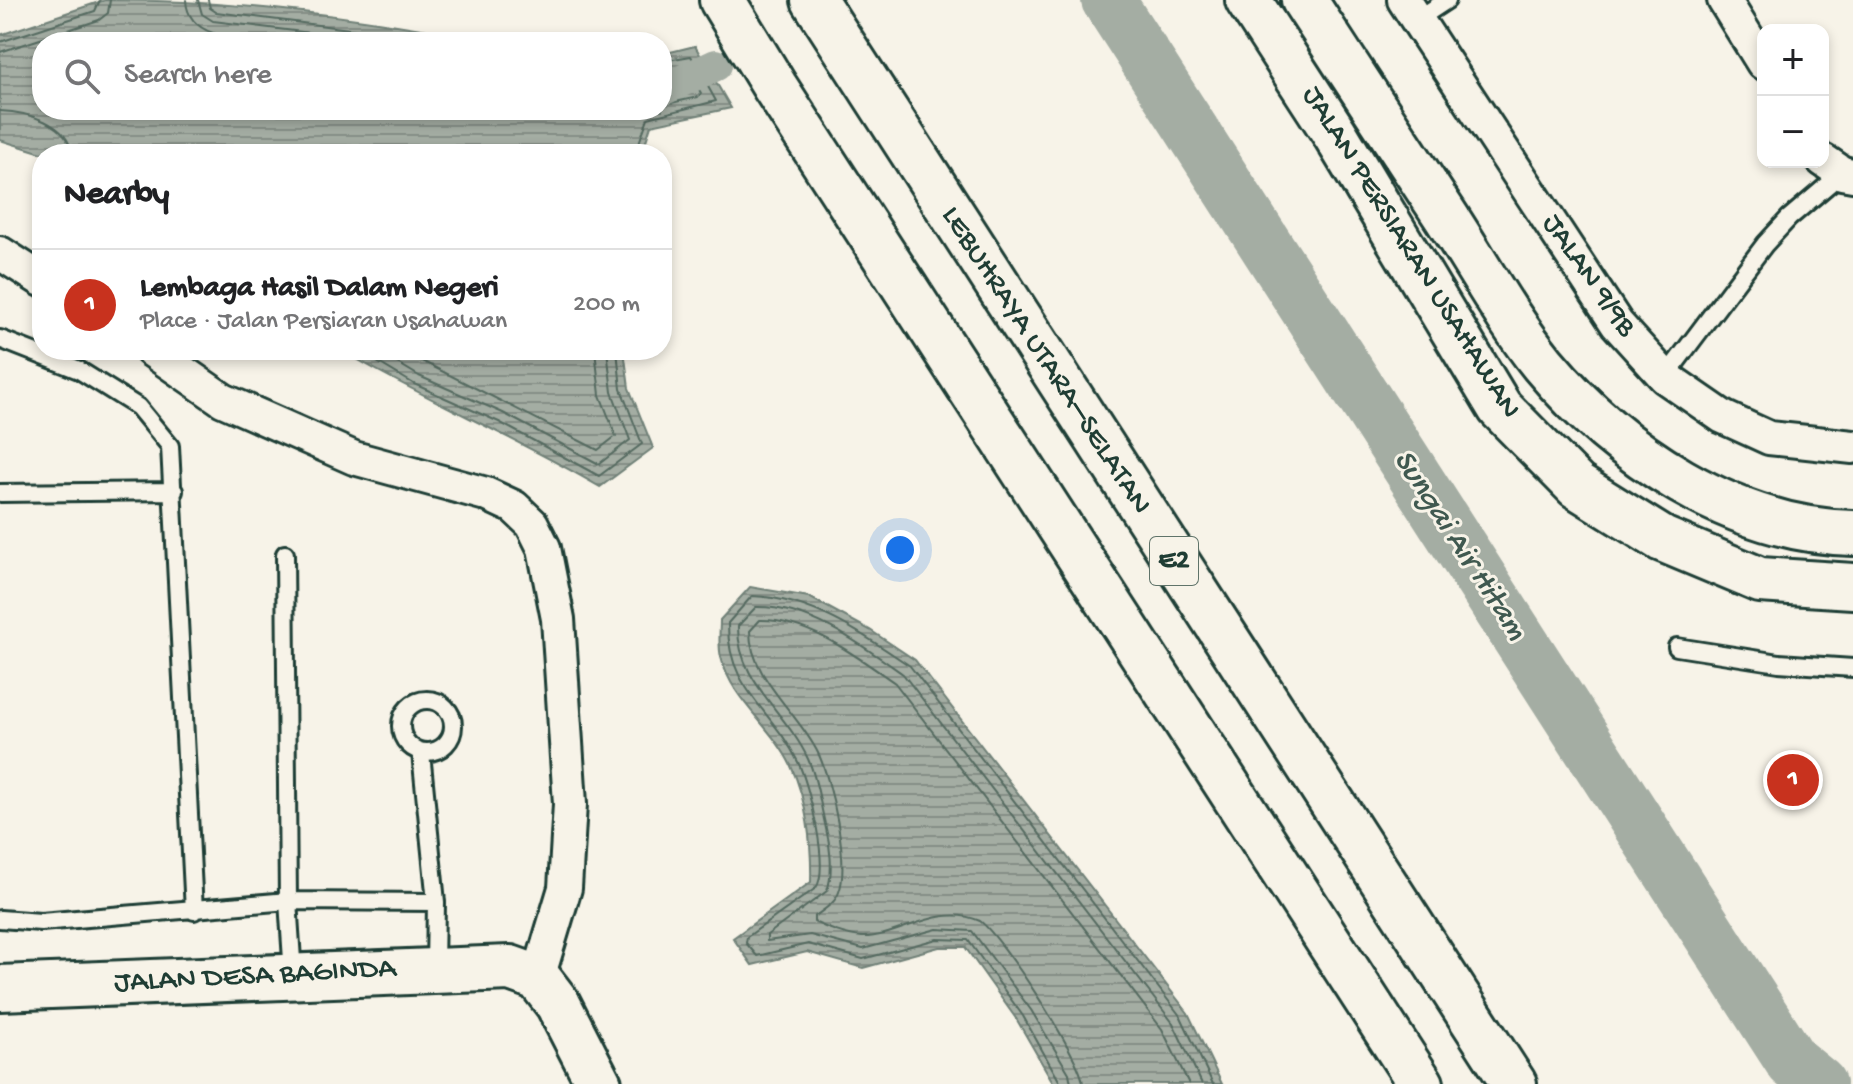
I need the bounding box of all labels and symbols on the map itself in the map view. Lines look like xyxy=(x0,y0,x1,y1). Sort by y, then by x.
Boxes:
street label: JALAN PERSIARAN USAHAWAN xyxy=(1293,80,1527,426)
street label: LEBUHRAYA UTARA–SELATAN xyxy=(932,200,1158,522)
street label: JALAN 9/9B xyxy=(1533,208,1643,345)
water label: Sungai Air Hitam xyxy=(1383,444,1535,648)
your location xyxy=(880,530,920,570)
road number: E2 xyxy=(1150,537,1198,585)
pin: 1 xyxy=(1767,750,1819,810)
street label: JALAN DESA BAGINDA xyxy=(113,952,398,1002)

